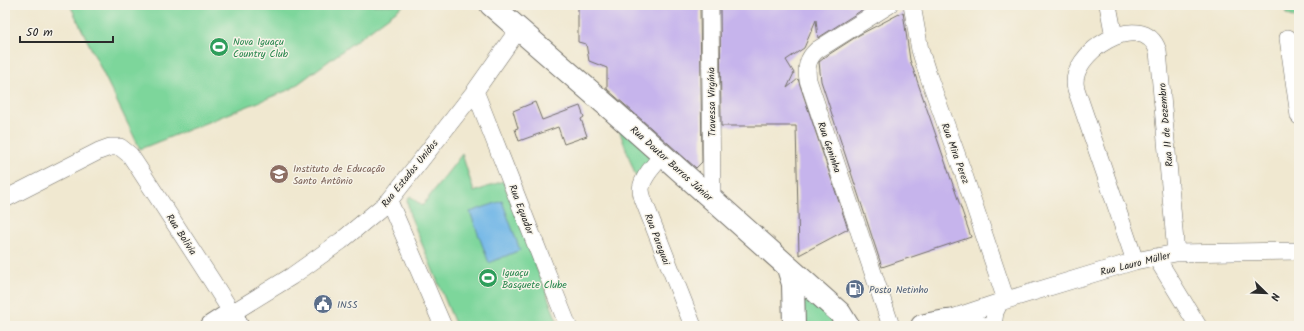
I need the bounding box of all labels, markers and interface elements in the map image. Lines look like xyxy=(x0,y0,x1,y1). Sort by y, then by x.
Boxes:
scale bar xyxy=(20,18,113,44)
text: 50 m xyxy=(26,23,53,42)
place label: Nova Iguaçu Country Club xyxy=(233,34,289,62)
sports icon: Nova Iguaçu Country Club xyxy=(208,36,230,58)
street label: Travessa Virgínia xyxy=(703,67,721,137)
street label: Rua 11 de Dezembro xyxy=(1154,82,1178,167)
street label: Rua Geninha xyxy=(813,120,845,175)
street label: Rua Mira Perez xyxy=(937,121,974,187)
street label: Rua Doutor Barros Júnior xyxy=(626,122,717,206)
street label: Rua Estados Unidos xyxy=(377,136,443,211)
place label: Instituto de Educação Santo Antônio xyxy=(293,161,386,189)
school or university icon: Instituto de Educação Santo Antônio xyxy=(268,163,290,185)
street label: Rua Equador xyxy=(504,182,538,237)
street label: Rua Bolívia xyxy=(162,211,201,259)
street label: Rua Paraguai xyxy=(640,211,674,268)
street label: Rua Lauro Müller xyxy=(1099,247,1173,280)
place label: Iguaçu Basquete Clube xyxy=(502,265,567,293)
sports icon: Iguaçu Basquete Clube xyxy=(477,267,499,289)
north arrow xyxy=(1246,273,1286,313)
fuel station icon: Posto Netinho xyxy=(844,278,866,300)
place label: Posto Netinho xyxy=(869,282,929,298)
text: N xyxy=(1265,290,1284,303)
public building icon: INSS xyxy=(312,293,334,315)
place label: INSS xyxy=(337,297,358,313)

